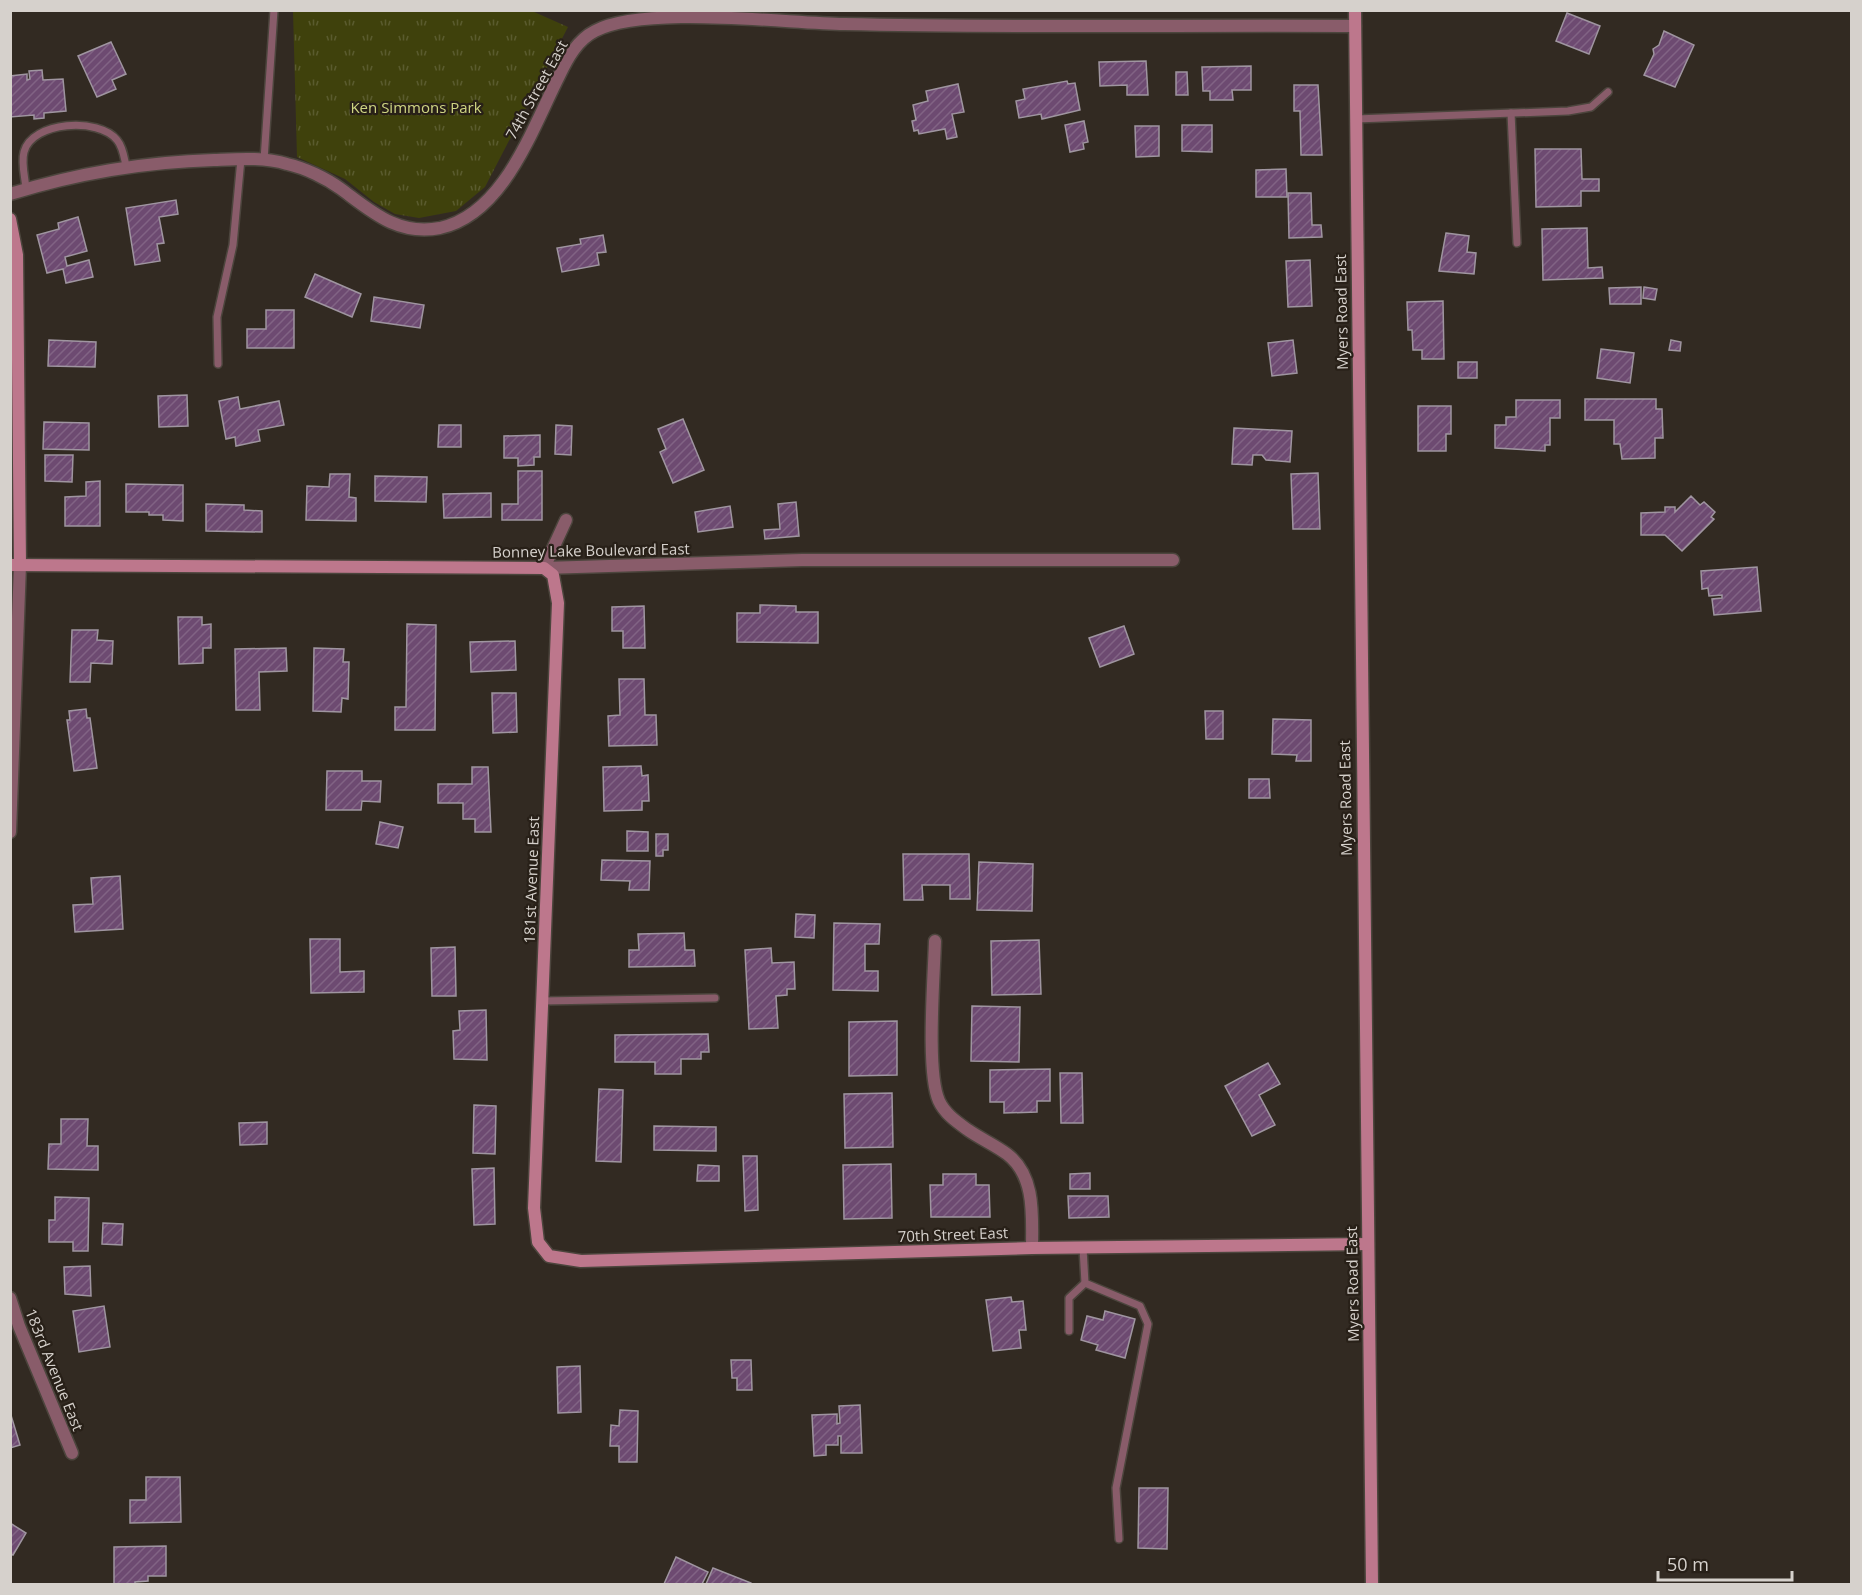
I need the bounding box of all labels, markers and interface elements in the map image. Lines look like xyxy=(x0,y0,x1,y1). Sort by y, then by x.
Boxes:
street label: 74th Street East xyxy=(501,36,572,143)
park label: Ken Simmons Park xyxy=(350,97,482,117)
street label: Myers Road East xyxy=(1330,254,1352,370)
street label: Bonney Lake Boulevard East xyxy=(492,538,690,562)
street label: Myers Road East xyxy=(1334,740,1356,856)
street label: 181st Avenue East xyxy=(519,816,543,944)
street label: 70th Street East xyxy=(897,1222,1009,1246)
street label: Myers Road East xyxy=(1341,1226,1363,1342)
street label: 183rd Avenue East xyxy=(21,1306,89,1434)
scale bar xyxy=(1658,1544,1792,1582)
text: 50 m xyxy=(1667,1552,1709,1576)

